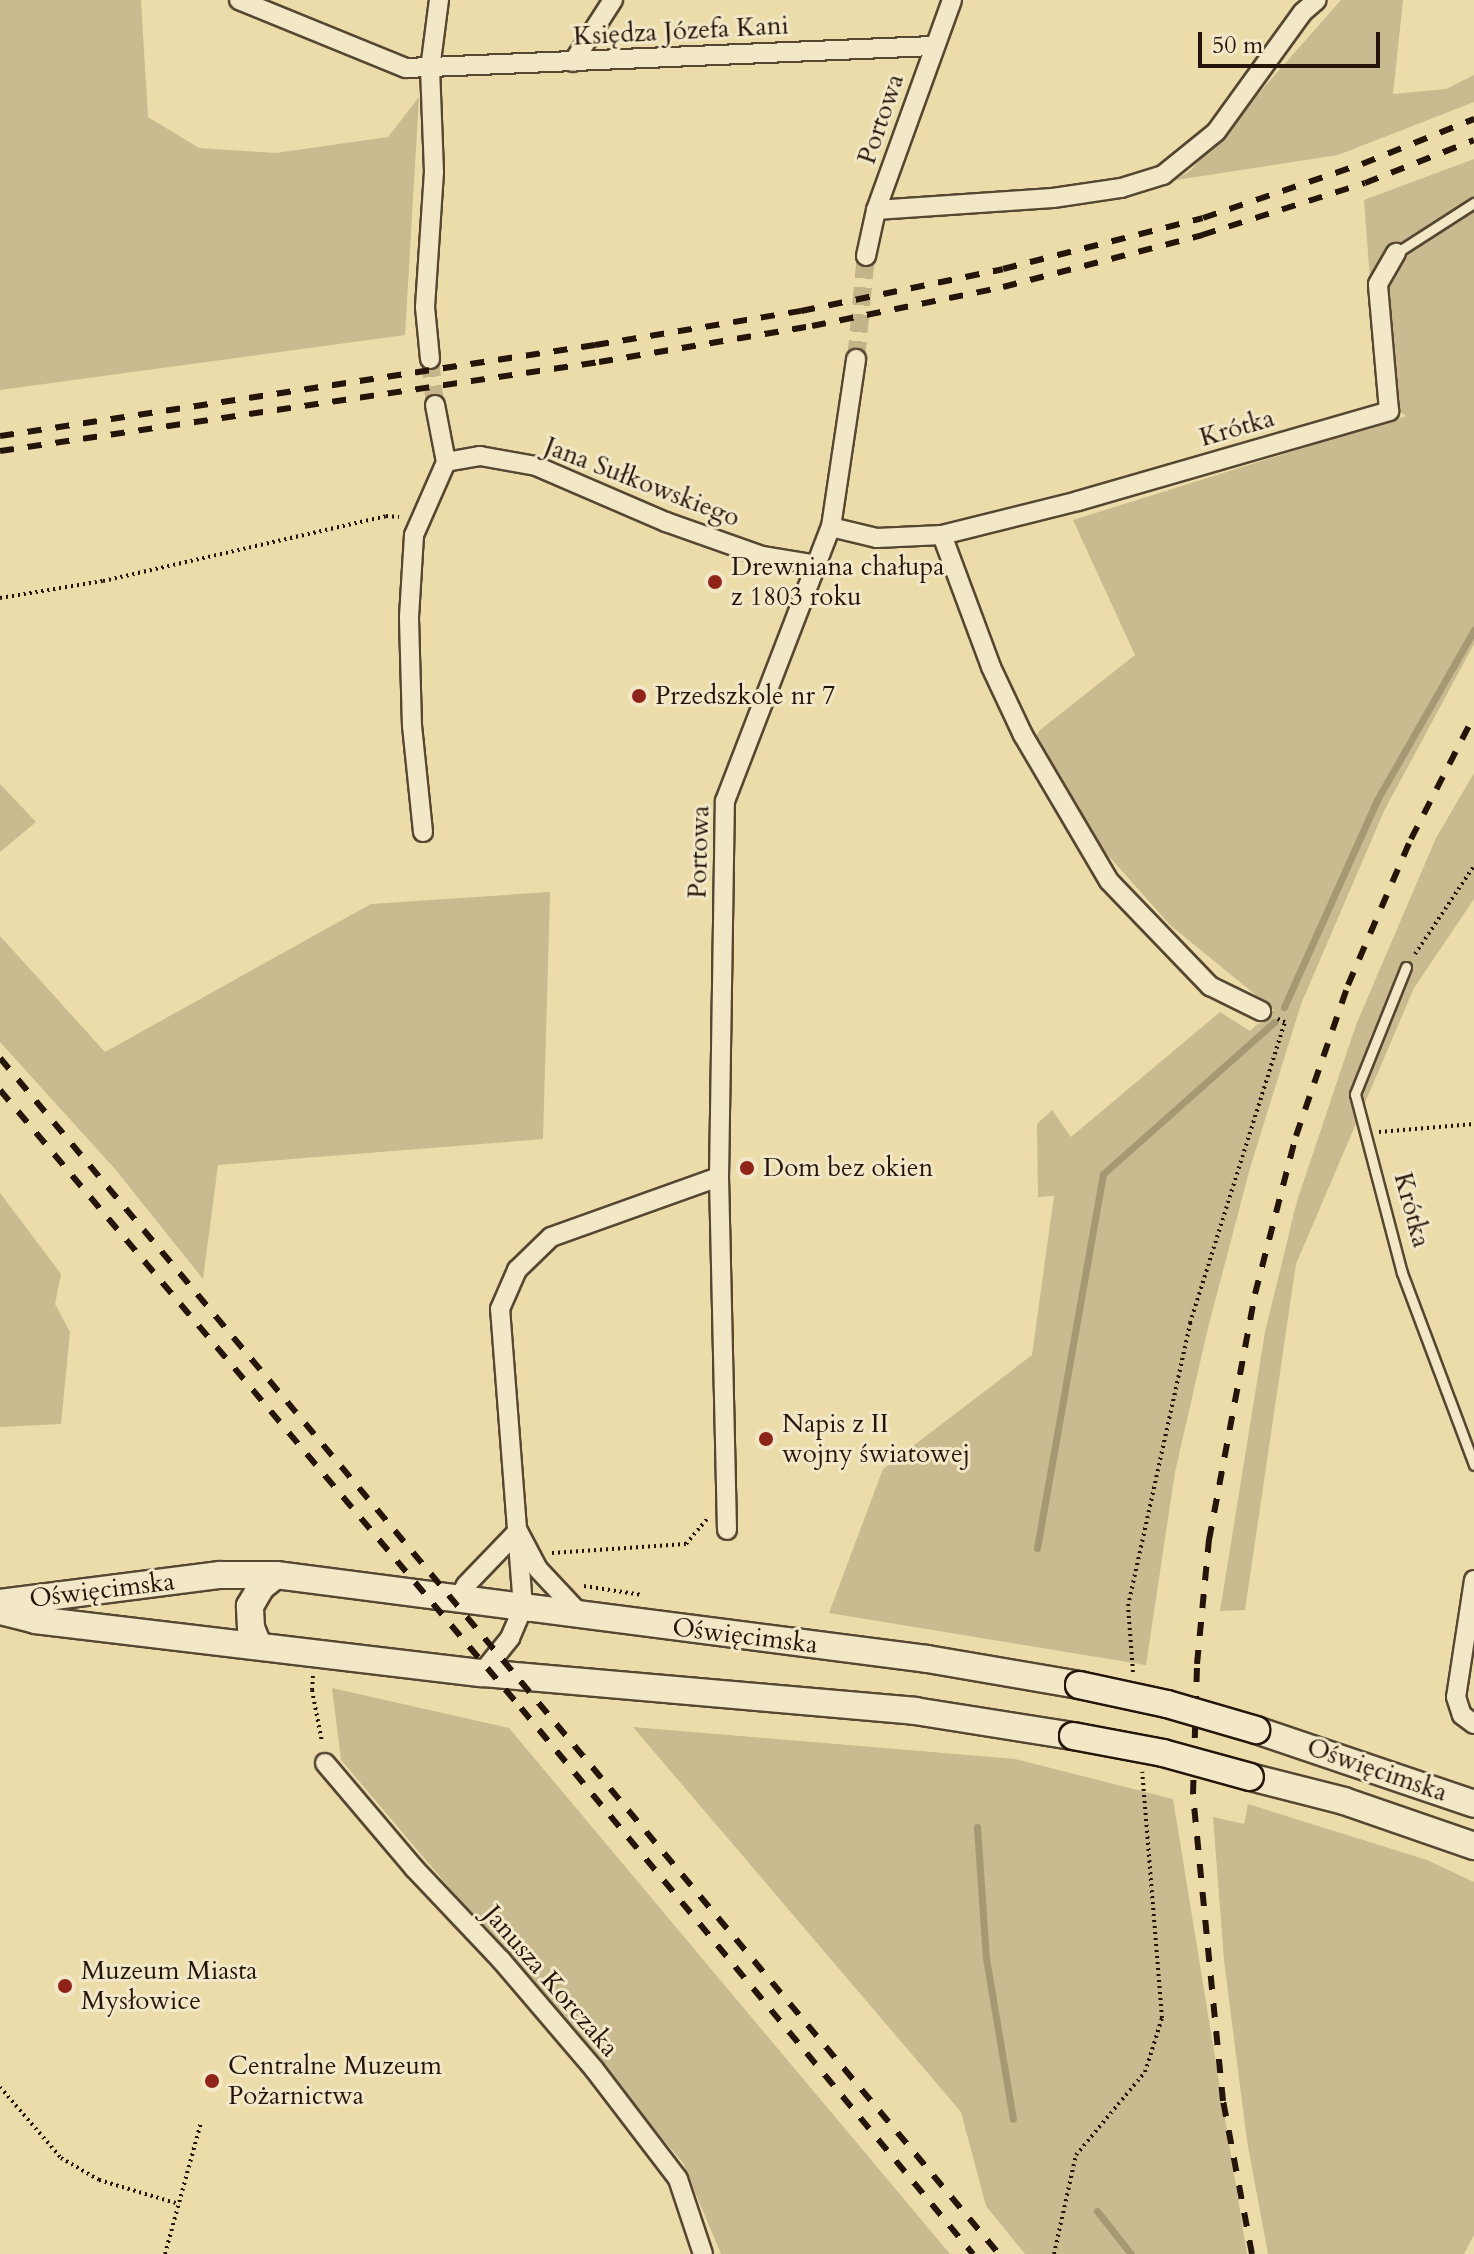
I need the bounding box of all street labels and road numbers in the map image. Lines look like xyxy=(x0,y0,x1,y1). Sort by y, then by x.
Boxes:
street label: Księdza Józefa Kani xyxy=(572,10,790,52)
street label: Portowa xyxy=(851,70,911,168)
street label: Krótka xyxy=(1196,402,1278,454)
street label: Jana Sułkowskiego xyxy=(540,430,744,534)
street label: Portowa xyxy=(682,805,716,899)
street label: Krótka xyxy=(1387,1169,1437,1251)
street label: Oświęcimska xyxy=(28,1566,176,1614)
street label: Oświęcimska xyxy=(671,1612,819,1660)
street label: Oświęcimska xyxy=(1303,1731,1451,1809)
street label: Janusza Korczaka xyxy=(477,1899,625,2063)

